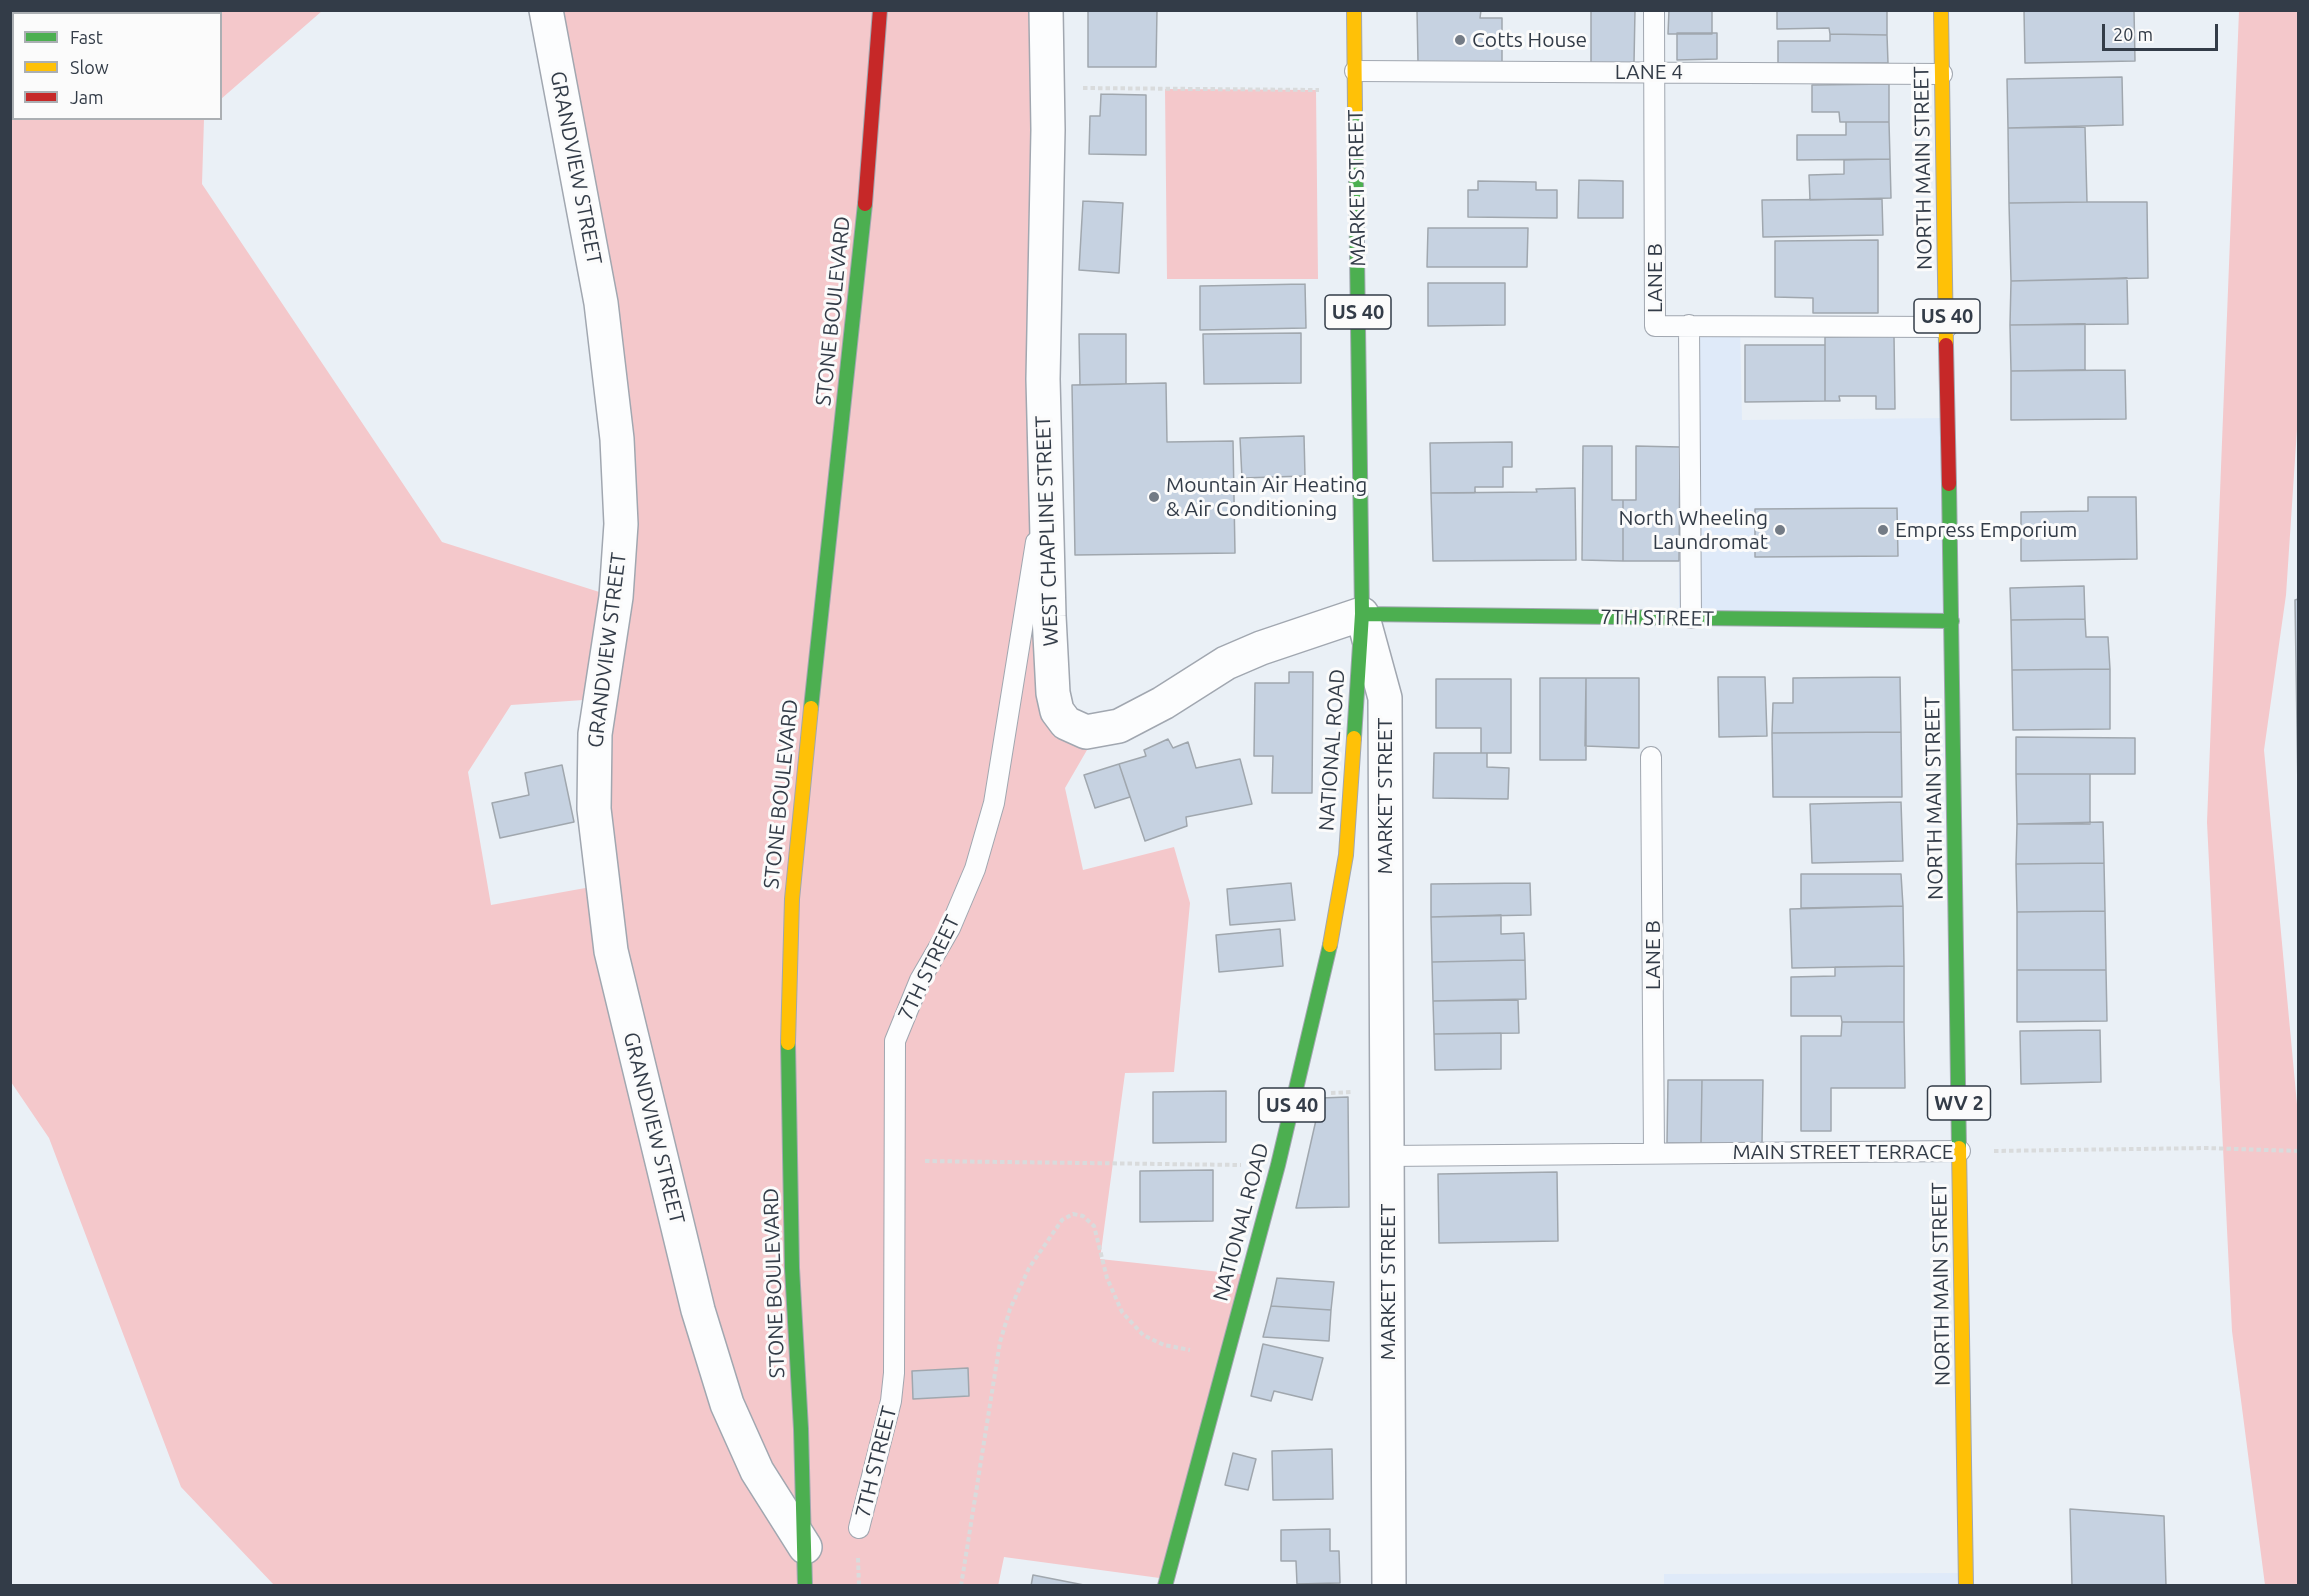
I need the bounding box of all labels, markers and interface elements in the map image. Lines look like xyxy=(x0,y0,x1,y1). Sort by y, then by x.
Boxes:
legend xyxy=(12,12,222,120)
scale bar xyxy=(2105,12,2220,50)
text: 20 m xyxy=(2113,24,2153,44)
text: Fast xyxy=(70,27,103,47)
place label: Cotts House xyxy=(1472,27,1587,53)
marker: Cotts House xyxy=(1453,33,1467,47)
text: Slow xyxy=(70,57,109,77)
street label: LANE 4 xyxy=(1615,59,1683,85)
street label: NORTH MAIN STREET xyxy=(1909,66,1937,270)
street label: GRANDVIEW STREET xyxy=(545,69,607,267)
text: Jam xyxy=(70,87,104,107)
street label: MARKET STREET xyxy=(1343,109,1371,267)
street label: STONE BOULEVARD xyxy=(811,215,855,407)
street label: LANE B xyxy=(1642,243,1668,313)
road number: US 40 xyxy=(1325,295,1391,329)
road number: US 40 xyxy=(1914,299,1980,333)
street label: WEST CHAPLINE STREET xyxy=(1030,415,1064,647)
place label: Mountain Air Heating & Air Conditioning xyxy=(1166,472,1367,522)
marker: Mountain Air Heating & Air Conditioning xyxy=(1147,490,1161,504)
place label: North Wheeling Laundromat xyxy=(1618,505,1768,555)
place label: Empress Emporium xyxy=(1895,517,2077,543)
marker: North Wheeling Laundromat xyxy=(1773,523,1787,537)
marker: Empress Emporium xyxy=(1876,523,1890,537)
street label: GRANDVIEW STREET xyxy=(583,551,631,749)
street label: 7TH STREET xyxy=(1600,604,1714,632)
street label: NATIONAL ROAD xyxy=(1314,668,1350,832)
street label: NORTH MAIN STREET xyxy=(1920,696,1948,900)
street label: STONE BOULEVARD xyxy=(759,698,803,890)
street label: MARKET STREET xyxy=(1372,717,1398,875)
street label: 7TH STREET xyxy=(893,911,965,1025)
street label: LANE B xyxy=(1640,920,1666,990)
street label: GRANDVIEW STREET xyxy=(618,1030,690,1226)
road number: WV 2 xyxy=(1928,1086,1990,1120)
road number: US 40 xyxy=(1259,1088,1325,1122)
street label: MAIN STREET TERRACE xyxy=(1732,1139,1954,1165)
street label: NATIONAL ROAD xyxy=(1208,1140,1274,1304)
street label: NORTH MAIN STREET xyxy=(1927,1182,1955,1386)
street label: STONE BOULEVARD xyxy=(758,1187,790,1379)
street label: MARKET STREET xyxy=(1375,1203,1401,1361)
street label: 7TH STREET xyxy=(850,1404,902,1520)

